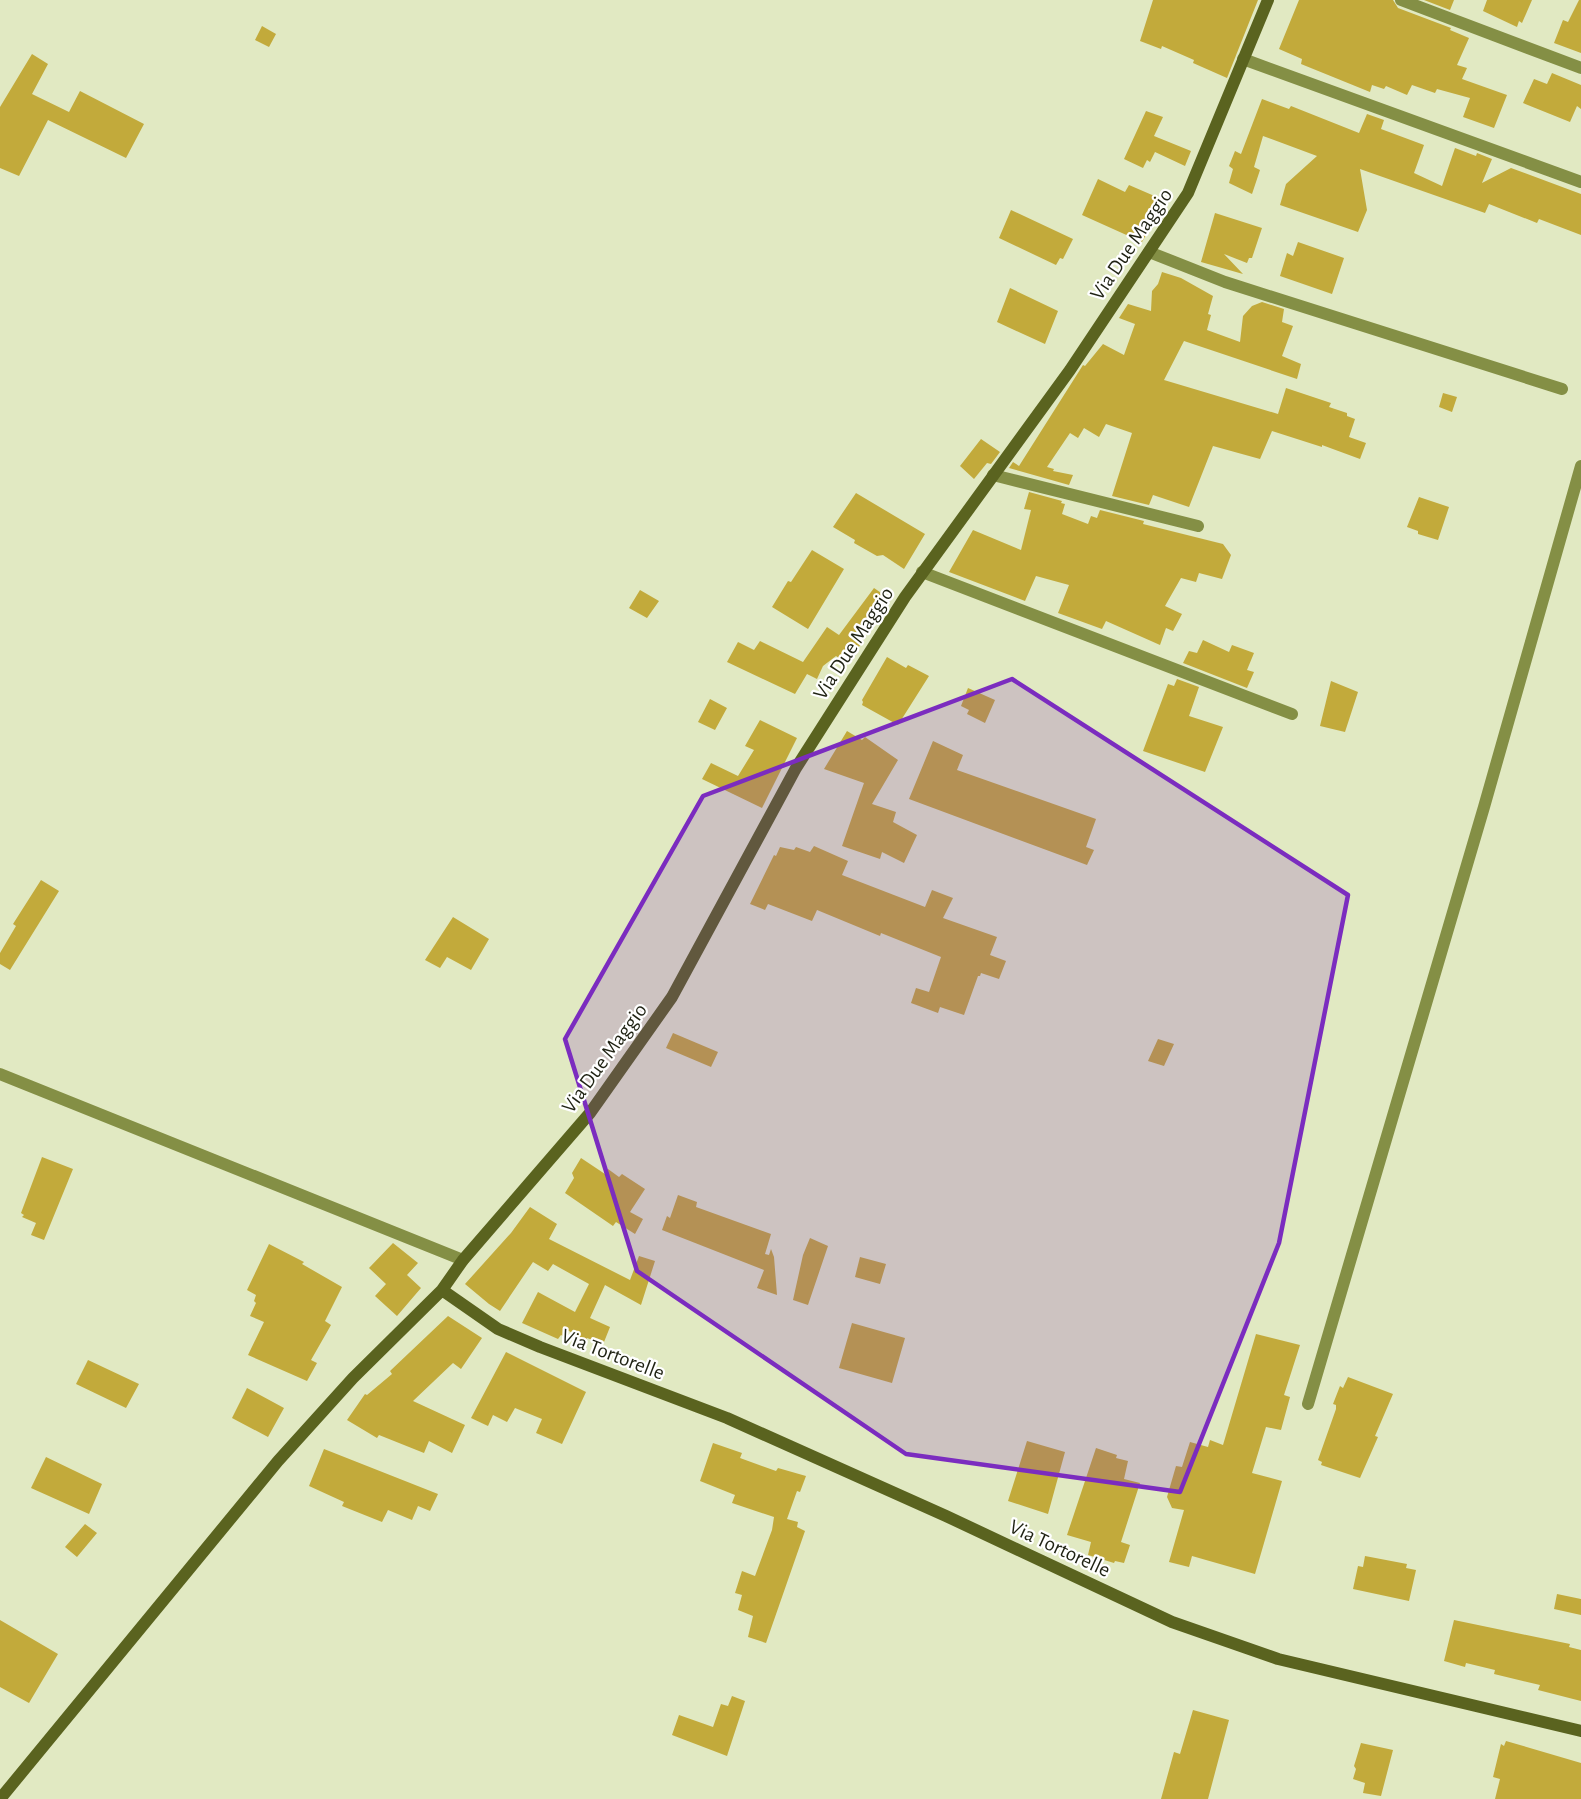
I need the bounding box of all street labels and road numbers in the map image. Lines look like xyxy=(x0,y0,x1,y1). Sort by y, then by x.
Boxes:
street label: Via Due Maggio xyxy=(1087,185,1176,304)
street label: Via Due Maggio xyxy=(809,583,897,703)
street label: Via Due Maggio xyxy=(558,1000,651,1117)
street label: Via Tortorelle xyxy=(558,1325,667,1384)
street label: Via Tortorelle xyxy=(1006,1516,1114,1581)

